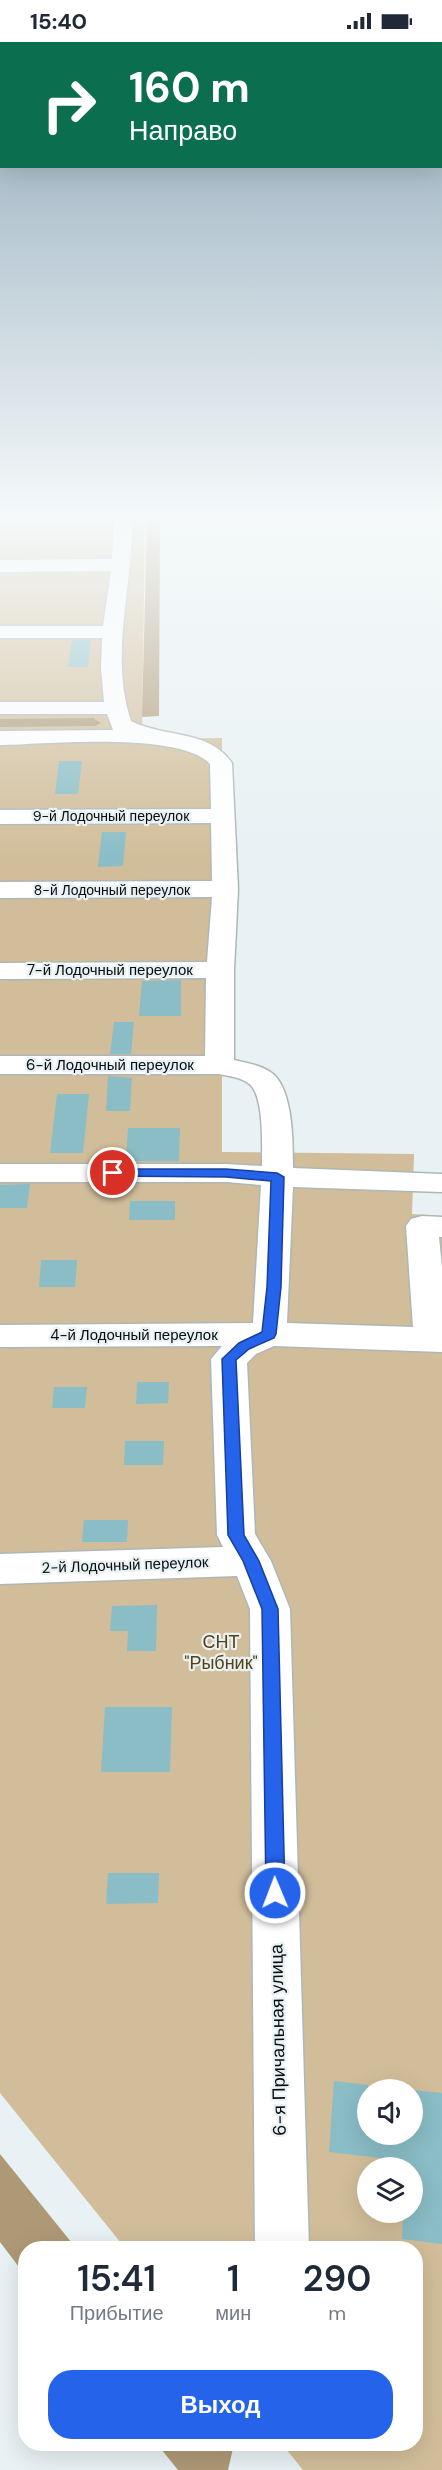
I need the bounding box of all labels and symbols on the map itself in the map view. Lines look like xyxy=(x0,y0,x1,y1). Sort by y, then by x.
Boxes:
street label: 9-й Лодочный переулок xyxy=(33,807,190,825)
street label: 8-й Лодочный переулок xyxy=(34,881,191,899)
street label: 7-й Лодочный переулок xyxy=(27,960,193,980)
street label: 6-й Лодочный переулок xyxy=(26,1055,194,1075)
pin xyxy=(87,1147,138,1198)
street label: 4-й Лодочный переулок xyxy=(50,1325,218,1345)
street label: 2-й Лодочный переулок xyxy=(41,1552,209,1578)
park label: СНТ "Рыбник" xyxy=(184,1630,258,1675)
position arrow xyxy=(243,1861,307,1925)
street label: 6-я Причальная улица xyxy=(264,1943,292,2136)

